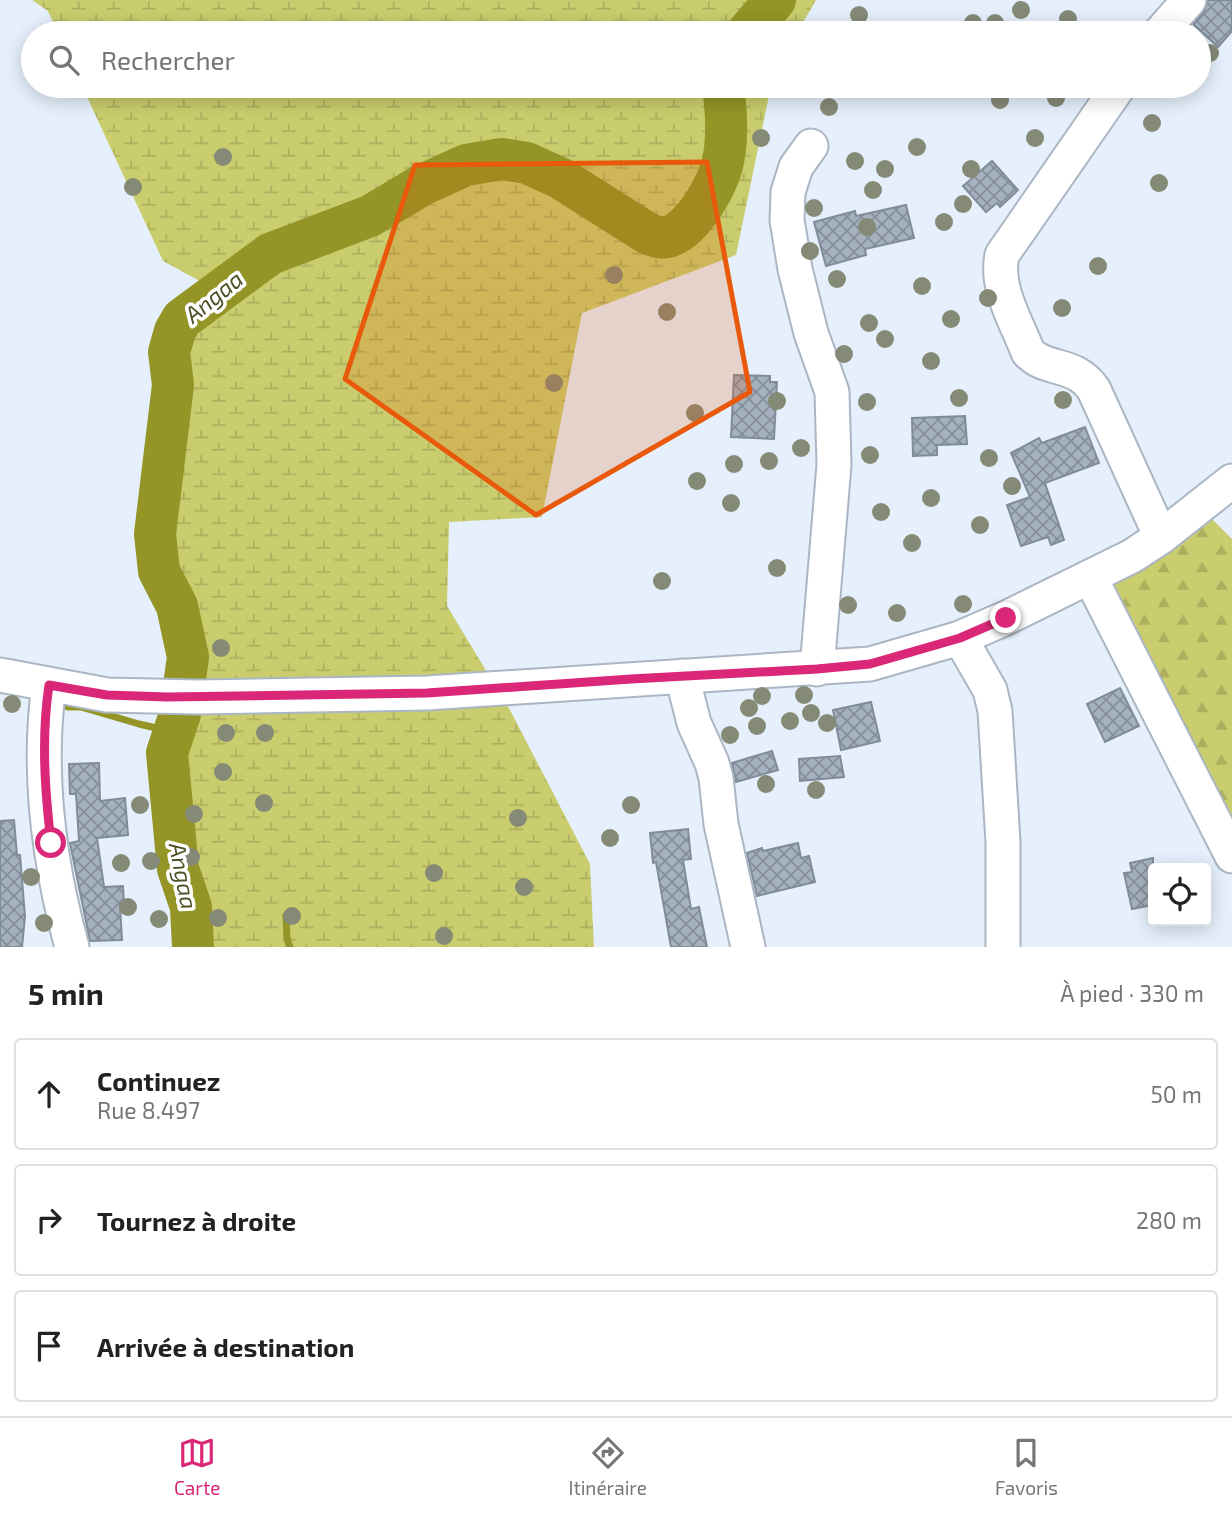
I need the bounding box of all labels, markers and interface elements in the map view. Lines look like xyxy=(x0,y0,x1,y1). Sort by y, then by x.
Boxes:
search box xyxy=(21,21,1211,98)
icon: search xyxy=(45,41,83,79)
text: Rechercher xyxy=(101,44,235,75)
water label: Angaa xyxy=(178,264,248,329)
route end xyxy=(990,602,1021,633)
route start xyxy=(35,827,66,858)
water label: Angaa xyxy=(164,839,204,911)
map controls xyxy=(1148,863,1211,926)
button: locate xyxy=(1148,863,1211,926)
text: 5 min xyxy=(28,975,104,1011)
text: À pied · 330 m xyxy=(1060,979,1204,1007)
text: Continuez xyxy=(97,1065,220,1096)
icon: ahead xyxy=(30,1075,68,1113)
text: 50 m xyxy=(1151,1080,1202,1108)
text: Rue 8.497 xyxy=(97,1096,200,1124)
icon: right xyxy=(30,1201,68,1239)
text: Tournez à droite xyxy=(97,1205,296,1236)
text: 280 m xyxy=(1136,1206,1202,1234)
icon: arrive xyxy=(30,1327,68,1365)
text: Arrivée à destination xyxy=(97,1331,354,1362)
tab: Carte xyxy=(174,1434,220,1499)
tab: Itinéraire xyxy=(568,1434,647,1499)
tab: Favoris xyxy=(995,1434,1058,1499)

